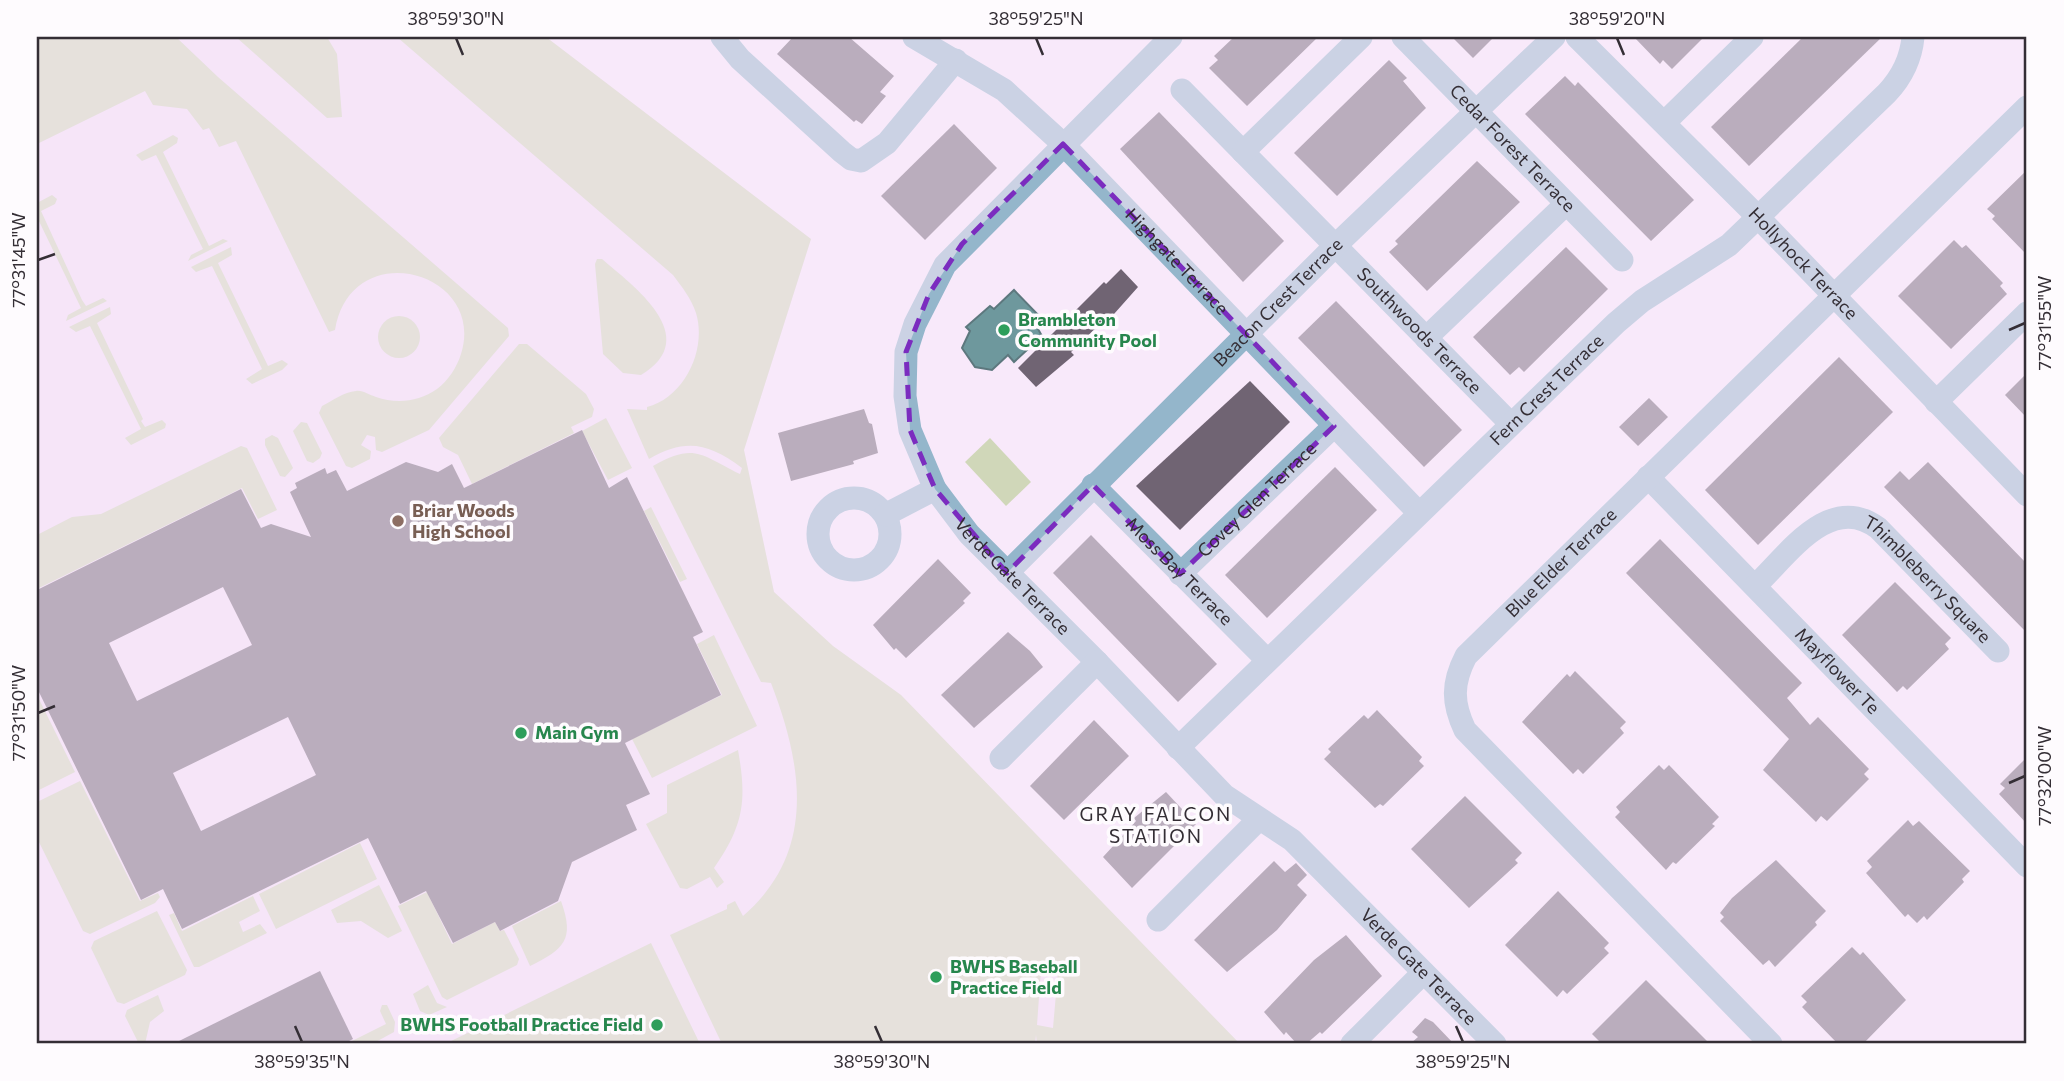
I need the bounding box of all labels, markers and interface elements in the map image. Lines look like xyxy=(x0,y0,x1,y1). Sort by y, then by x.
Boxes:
text: 38°59'30"N xyxy=(408,7,504,29)
text: 38°59'25"N xyxy=(988,7,1084,29)
text: 38°59'20"N xyxy=(1569,7,1665,29)
street label: Cedar Forest Terrace xyxy=(1446,79,1580,216)
street label: Hollyhock Terrace xyxy=(1744,202,1863,324)
street label: Highgate Terrace xyxy=(1121,203,1234,319)
text: 77°31'45"W xyxy=(7,212,29,308)
street label: Beacon Crest Terrace xyxy=(1208,233,1347,371)
street label: Southwoods Terrace xyxy=(1353,262,1487,398)
text: 77°31'55"W xyxy=(2033,276,2055,370)
place label: Brambleton Community Pool xyxy=(1018,308,1157,351)
marker: Brambleton Community Pool xyxy=(996,322,1012,338)
street label: Fern Crest Terrace xyxy=(1485,329,1608,449)
street label: Covey Glen Terrace xyxy=(1192,437,1321,561)
place label: Briar Woods High School xyxy=(412,499,515,542)
street label: Blue Elder Terrace xyxy=(1500,503,1621,621)
street label: Thimbleberry Square xyxy=(1861,510,1996,647)
street label: Moss Bay Terrace xyxy=(1122,512,1238,629)
marker: Briar Woods High School xyxy=(390,513,406,529)
street label: Verde Gate Terrace xyxy=(951,513,1075,639)
street label: Mayflower Te xyxy=(1791,623,1885,718)
text: 77°31'50"W xyxy=(7,665,29,761)
place label: Main Gym xyxy=(535,721,619,743)
marker: Main Gym xyxy=(513,725,529,741)
text: 77°32'00"W xyxy=(2033,726,2055,826)
district label: GRAY FALCON STATION xyxy=(1080,802,1232,847)
street label: Verde Gate Terrace xyxy=(1356,903,1482,1029)
place label: BWHS Baseball Practice Field xyxy=(950,955,1078,998)
marker: BWHS Baseball Practice Field xyxy=(928,969,944,985)
place label: BWHS Football Practice Field xyxy=(400,1013,643,1035)
marker: BWHS Football Practice Field xyxy=(649,1017,665,1033)
text: 38°59'35"N xyxy=(254,1050,350,1072)
text: 38°59'30"N xyxy=(834,1050,930,1072)
text: 38°59'25"N xyxy=(1415,1050,1511,1072)

